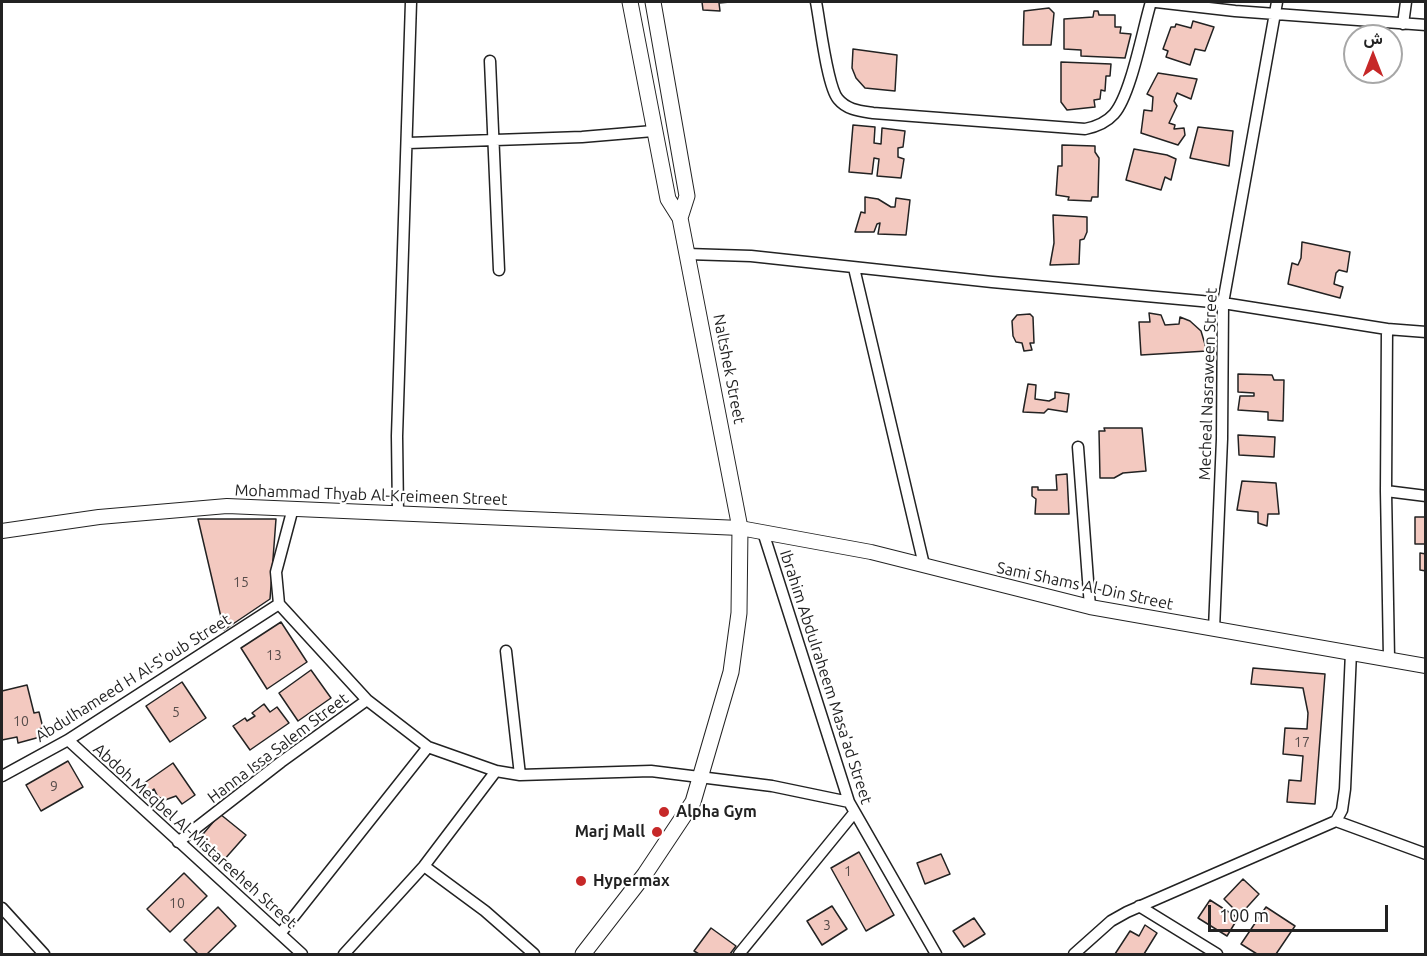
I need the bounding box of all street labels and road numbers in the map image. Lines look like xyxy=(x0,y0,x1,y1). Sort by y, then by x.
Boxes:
street label: Mecheal Nasraween Street xyxy=(1195,287,1221,481)
street label: Naltshek Street xyxy=(709,312,749,426)
street label: Mohammad Thyab Al-Kreimeen Street xyxy=(234,481,508,509)
street label: Ibrahim Abdulraheem Masa'ad Street xyxy=(776,548,876,806)
street label: Sami Shams Al-Din Street xyxy=(995,558,1175,614)
street label: Abdulhameed H Al-S'oub Street xyxy=(32,610,234,746)
street label: Hanna Issa Salem Street xyxy=(204,689,352,807)
street label: Abdoh Meqbel Al-Mistareeheh Street xyxy=(89,740,301,932)

